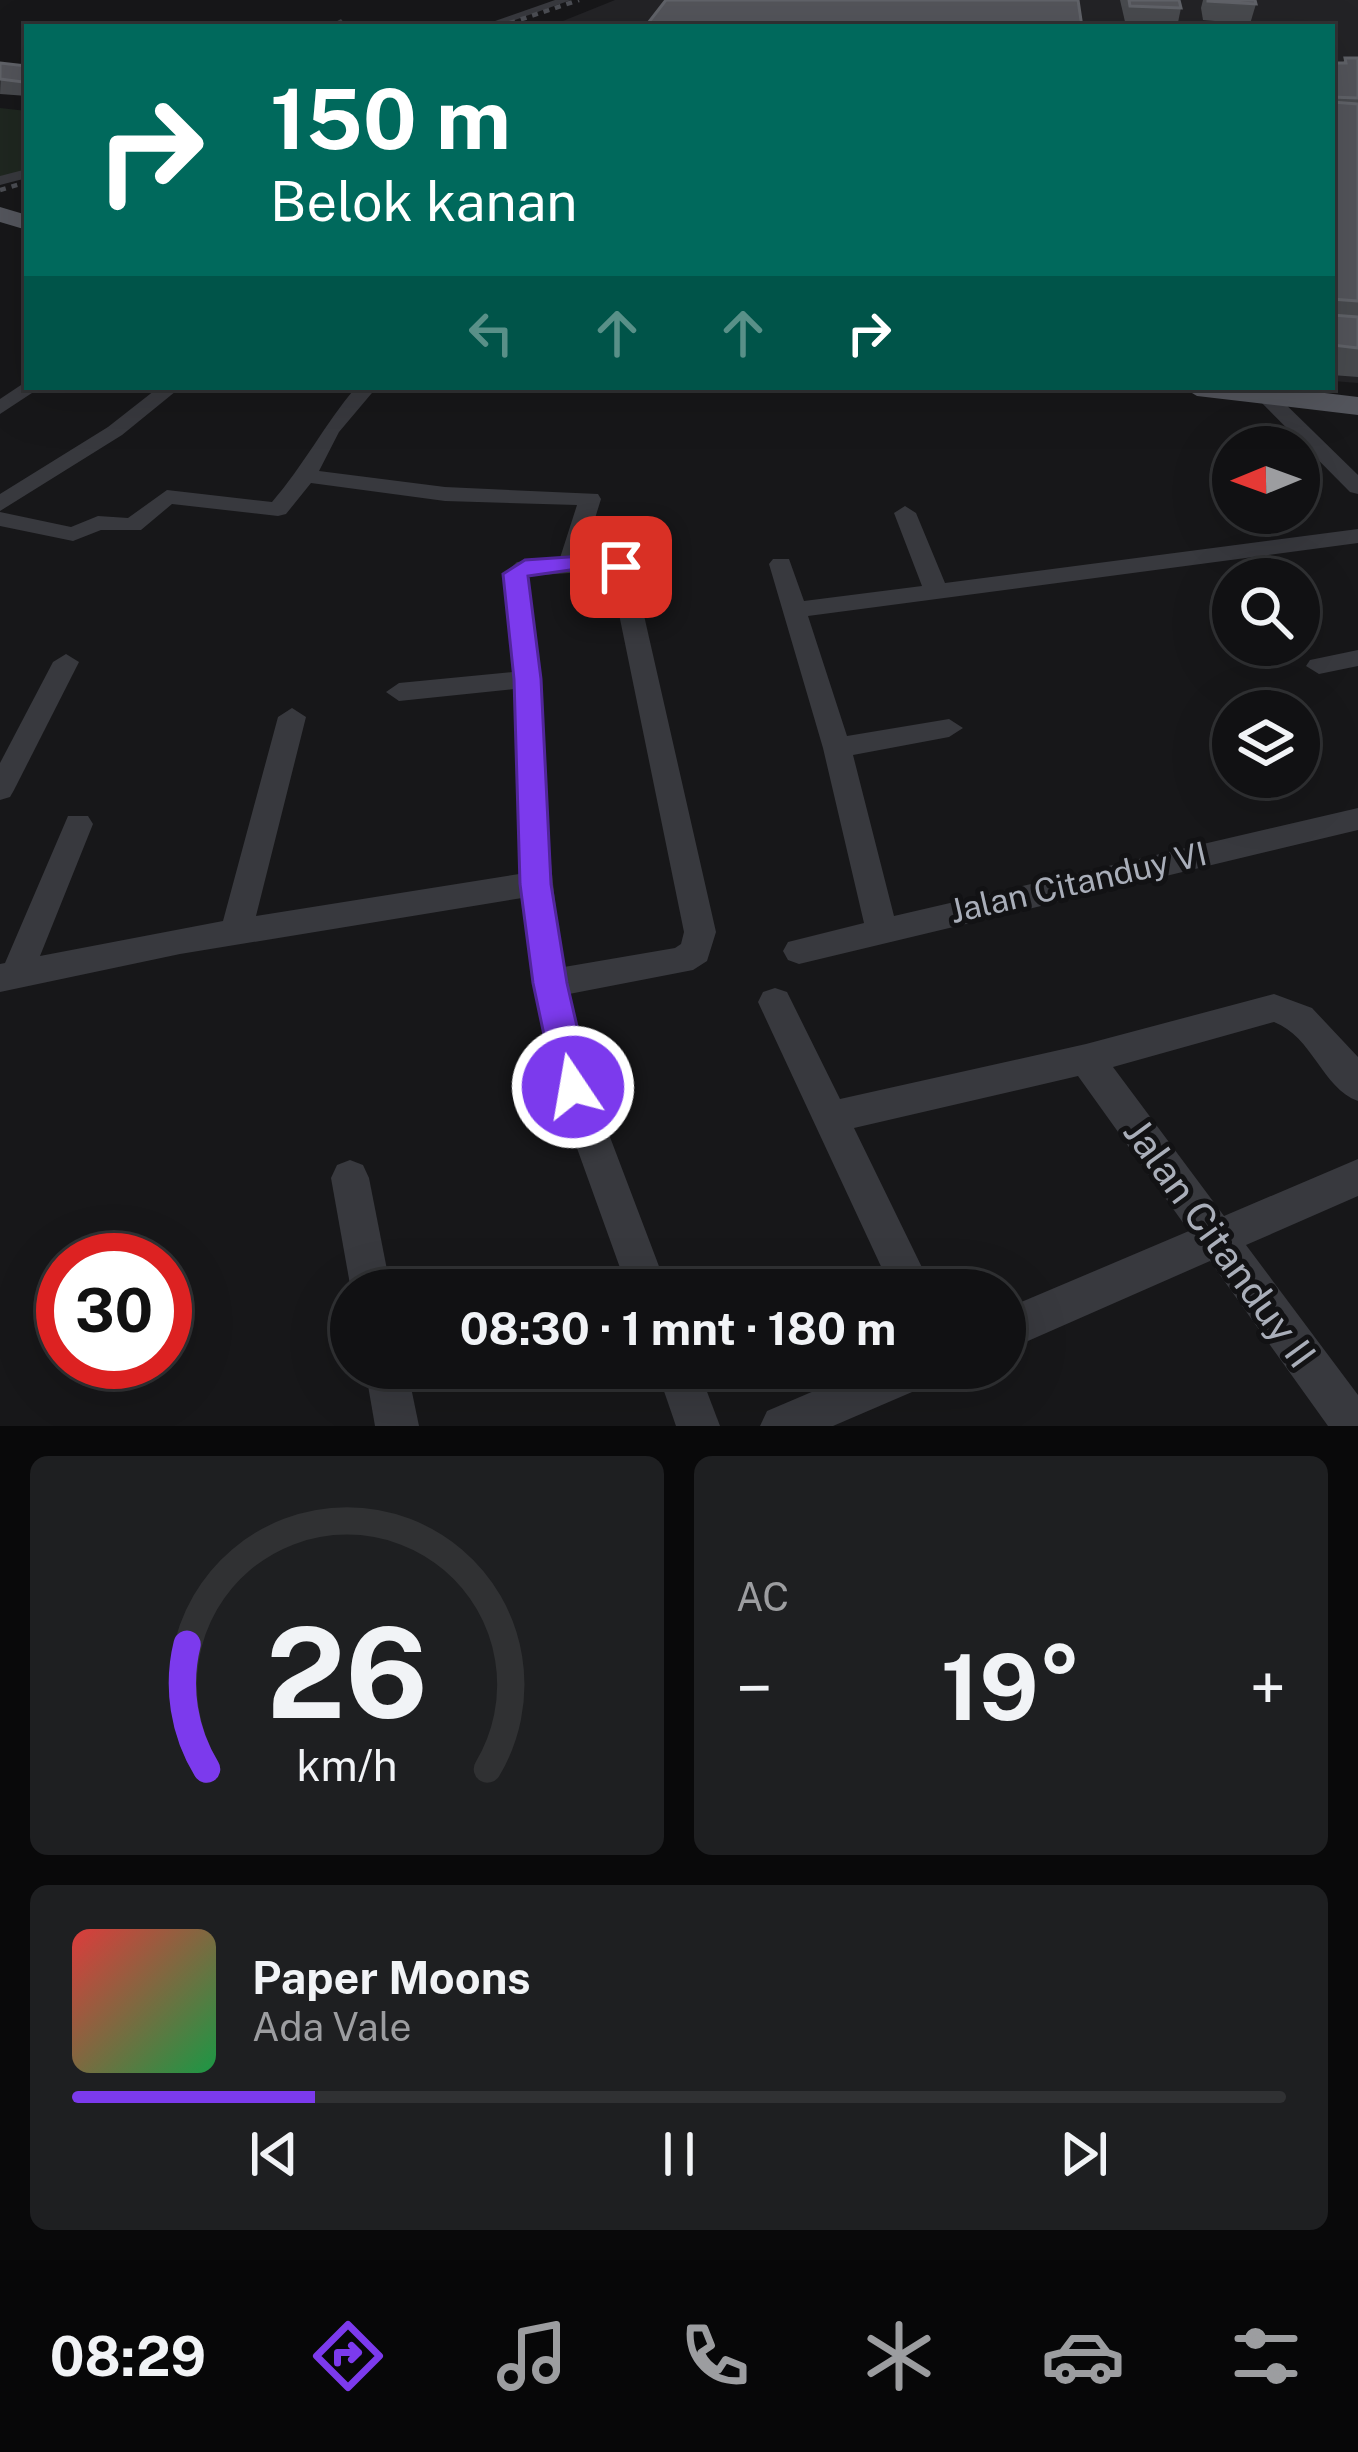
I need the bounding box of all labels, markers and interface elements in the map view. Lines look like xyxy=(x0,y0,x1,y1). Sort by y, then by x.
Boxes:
text: 150 m xyxy=(270,69,511,168)
icon: right xyxy=(72,72,228,228)
text: Belok kanan xyxy=(270,170,578,233)
icon: left xyxy=(458,300,524,366)
icon: ahead xyxy=(584,300,650,366)
icon: ahead xyxy=(710,300,776,366)
icon: right xyxy=(836,300,902,366)
north arrow xyxy=(1212,426,1320,534)
map controls xyxy=(1212,426,1320,798)
pin xyxy=(570,516,672,618)
icon: arrive xyxy=(588,534,654,600)
button: search xyxy=(1212,558,1320,666)
button: layers xyxy=(1212,690,1320,798)
street label: Jalan Citanduy VI xyxy=(946,834,1210,930)
position arrow xyxy=(510,1024,636,1150)
street label: Jalan Citanduy II xyxy=(1114,1110,1326,1376)
speed limit sign: 30 xyxy=(36,1233,192,1389)
text: 08:30 · 1 mnt · 180 m xyxy=(460,1302,896,1355)
text: AC xyxy=(736,1574,789,1620)
text: 26 xyxy=(266,1599,428,1746)
text: 19° xyxy=(941,1634,1081,1740)
text: − xyxy=(736,1649,773,1727)
text: + xyxy=(1249,1649,1286,1727)
text: km/h xyxy=(297,1739,397,1790)
text: Paper Moons xyxy=(252,1951,531,2004)
text: Ada Vale xyxy=(252,2004,412,2050)
icon: previous xyxy=(241,2121,307,2187)
icon: pause xyxy=(646,2121,712,2187)
icon: next xyxy=(1051,2121,1117,2187)
icon: directions xyxy=(306,2314,390,2398)
icon: music xyxy=(490,2314,574,2398)
icon: phone xyxy=(673,2314,757,2398)
icon: climate xyxy=(857,2314,941,2398)
icon: car xyxy=(1041,2314,1125,2398)
icon: filters xyxy=(1224,2314,1308,2398)
text: 08:29 xyxy=(50,2325,206,2388)

